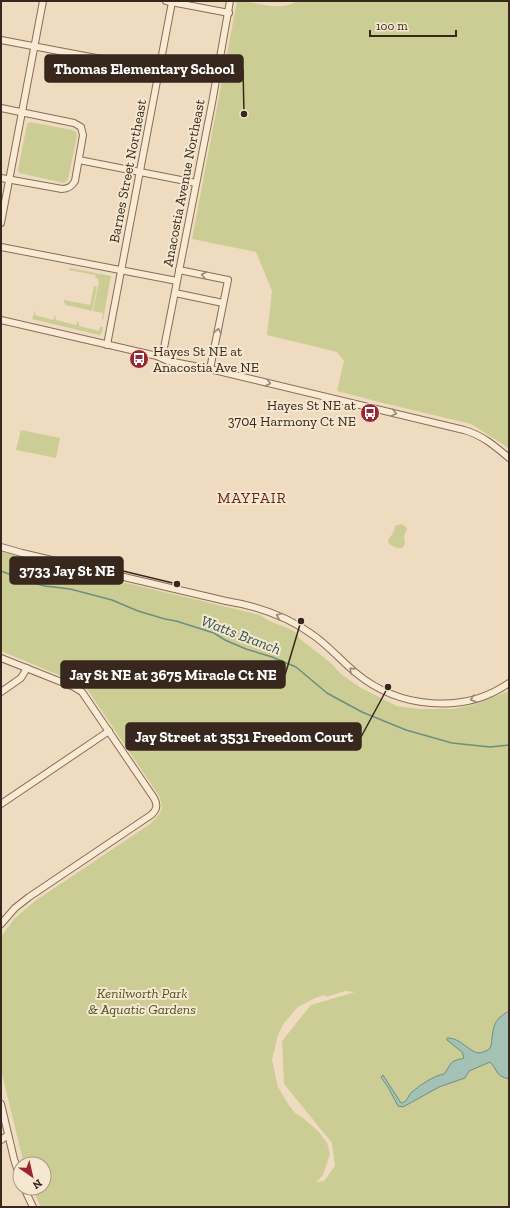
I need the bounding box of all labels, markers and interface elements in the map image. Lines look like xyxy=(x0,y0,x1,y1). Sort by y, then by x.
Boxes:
scale bar xyxy=(370,12,456,38)
text: 100 m xyxy=(376,19,408,33)
callout: Thomas Elementary School xyxy=(45,55,243,82)
text: Thomas Elementary School xyxy=(53,60,235,78)
street label: Barnes Street Northeast xyxy=(106,97,150,244)
street label: Anacostia Avenue Northeast xyxy=(159,97,209,268)
one-way arrow xyxy=(200,271,207,280)
one-way arrow xyxy=(213,328,222,334)
place label: Hayes St NE at Anacostia Ave NE xyxy=(153,343,259,376)
bus stop icon: Hayes St NE at Anacostia Ave NE xyxy=(128,348,150,370)
one-way arrow xyxy=(265,379,271,387)
place label: Hayes St NE at 3704 Harmony Ct NE xyxy=(228,397,357,430)
bus stop icon: Hayes St NE at 3704 Harmony Ct NE xyxy=(359,402,381,424)
one-way arrow xyxy=(391,409,397,417)
district label: MAYFAIR xyxy=(217,489,287,507)
callout: 3733 Jay St NE xyxy=(10,557,123,584)
text: 3733 Jay St NE xyxy=(19,562,115,580)
water label: Watts Branch xyxy=(199,612,284,659)
one-way arrow xyxy=(275,613,283,621)
callout: Jay St NE at 3675 Miracle Ct NE xyxy=(61,661,285,688)
text: Jay St NE at 3675 Miracle Ct NE xyxy=(69,666,277,684)
one-way arrow xyxy=(350,668,357,675)
one-way arrow xyxy=(470,694,477,703)
callout: Jay Street at 3531 Freedom Court xyxy=(126,723,361,750)
text: Jay Street at 3531 Freedom Court xyxy=(135,728,354,746)
park label: Kenilworth Park & Aquatic Gardens xyxy=(88,985,196,1018)
north arrow xyxy=(12,1156,52,1196)
text: N xyxy=(30,1176,44,1192)

